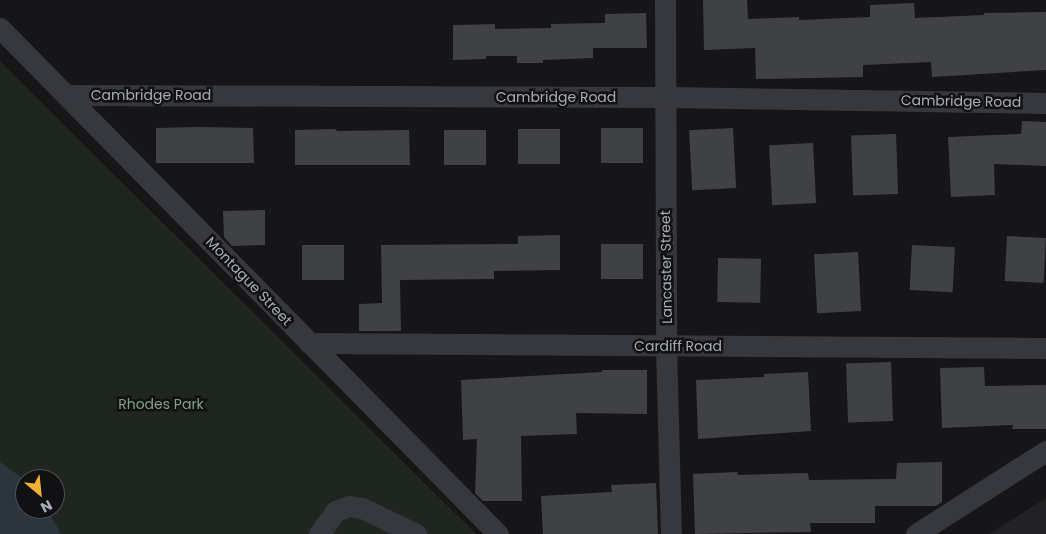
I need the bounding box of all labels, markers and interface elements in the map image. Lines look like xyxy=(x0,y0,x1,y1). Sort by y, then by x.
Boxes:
street label: Cambridge Road xyxy=(91,87,211,103)
street label: Cambridge Road xyxy=(496,89,616,105)
street label: Cambridge Road xyxy=(901,92,1021,110)
street label: Lancaster Street xyxy=(657,210,675,324)
street label: Montague Street xyxy=(203,233,295,329)
street label: Cardiff Road xyxy=(634,338,722,354)
park label: Rhodes Park xyxy=(118,396,204,412)
north arrow xyxy=(15,469,65,519)
text: N xyxy=(37,495,56,518)

